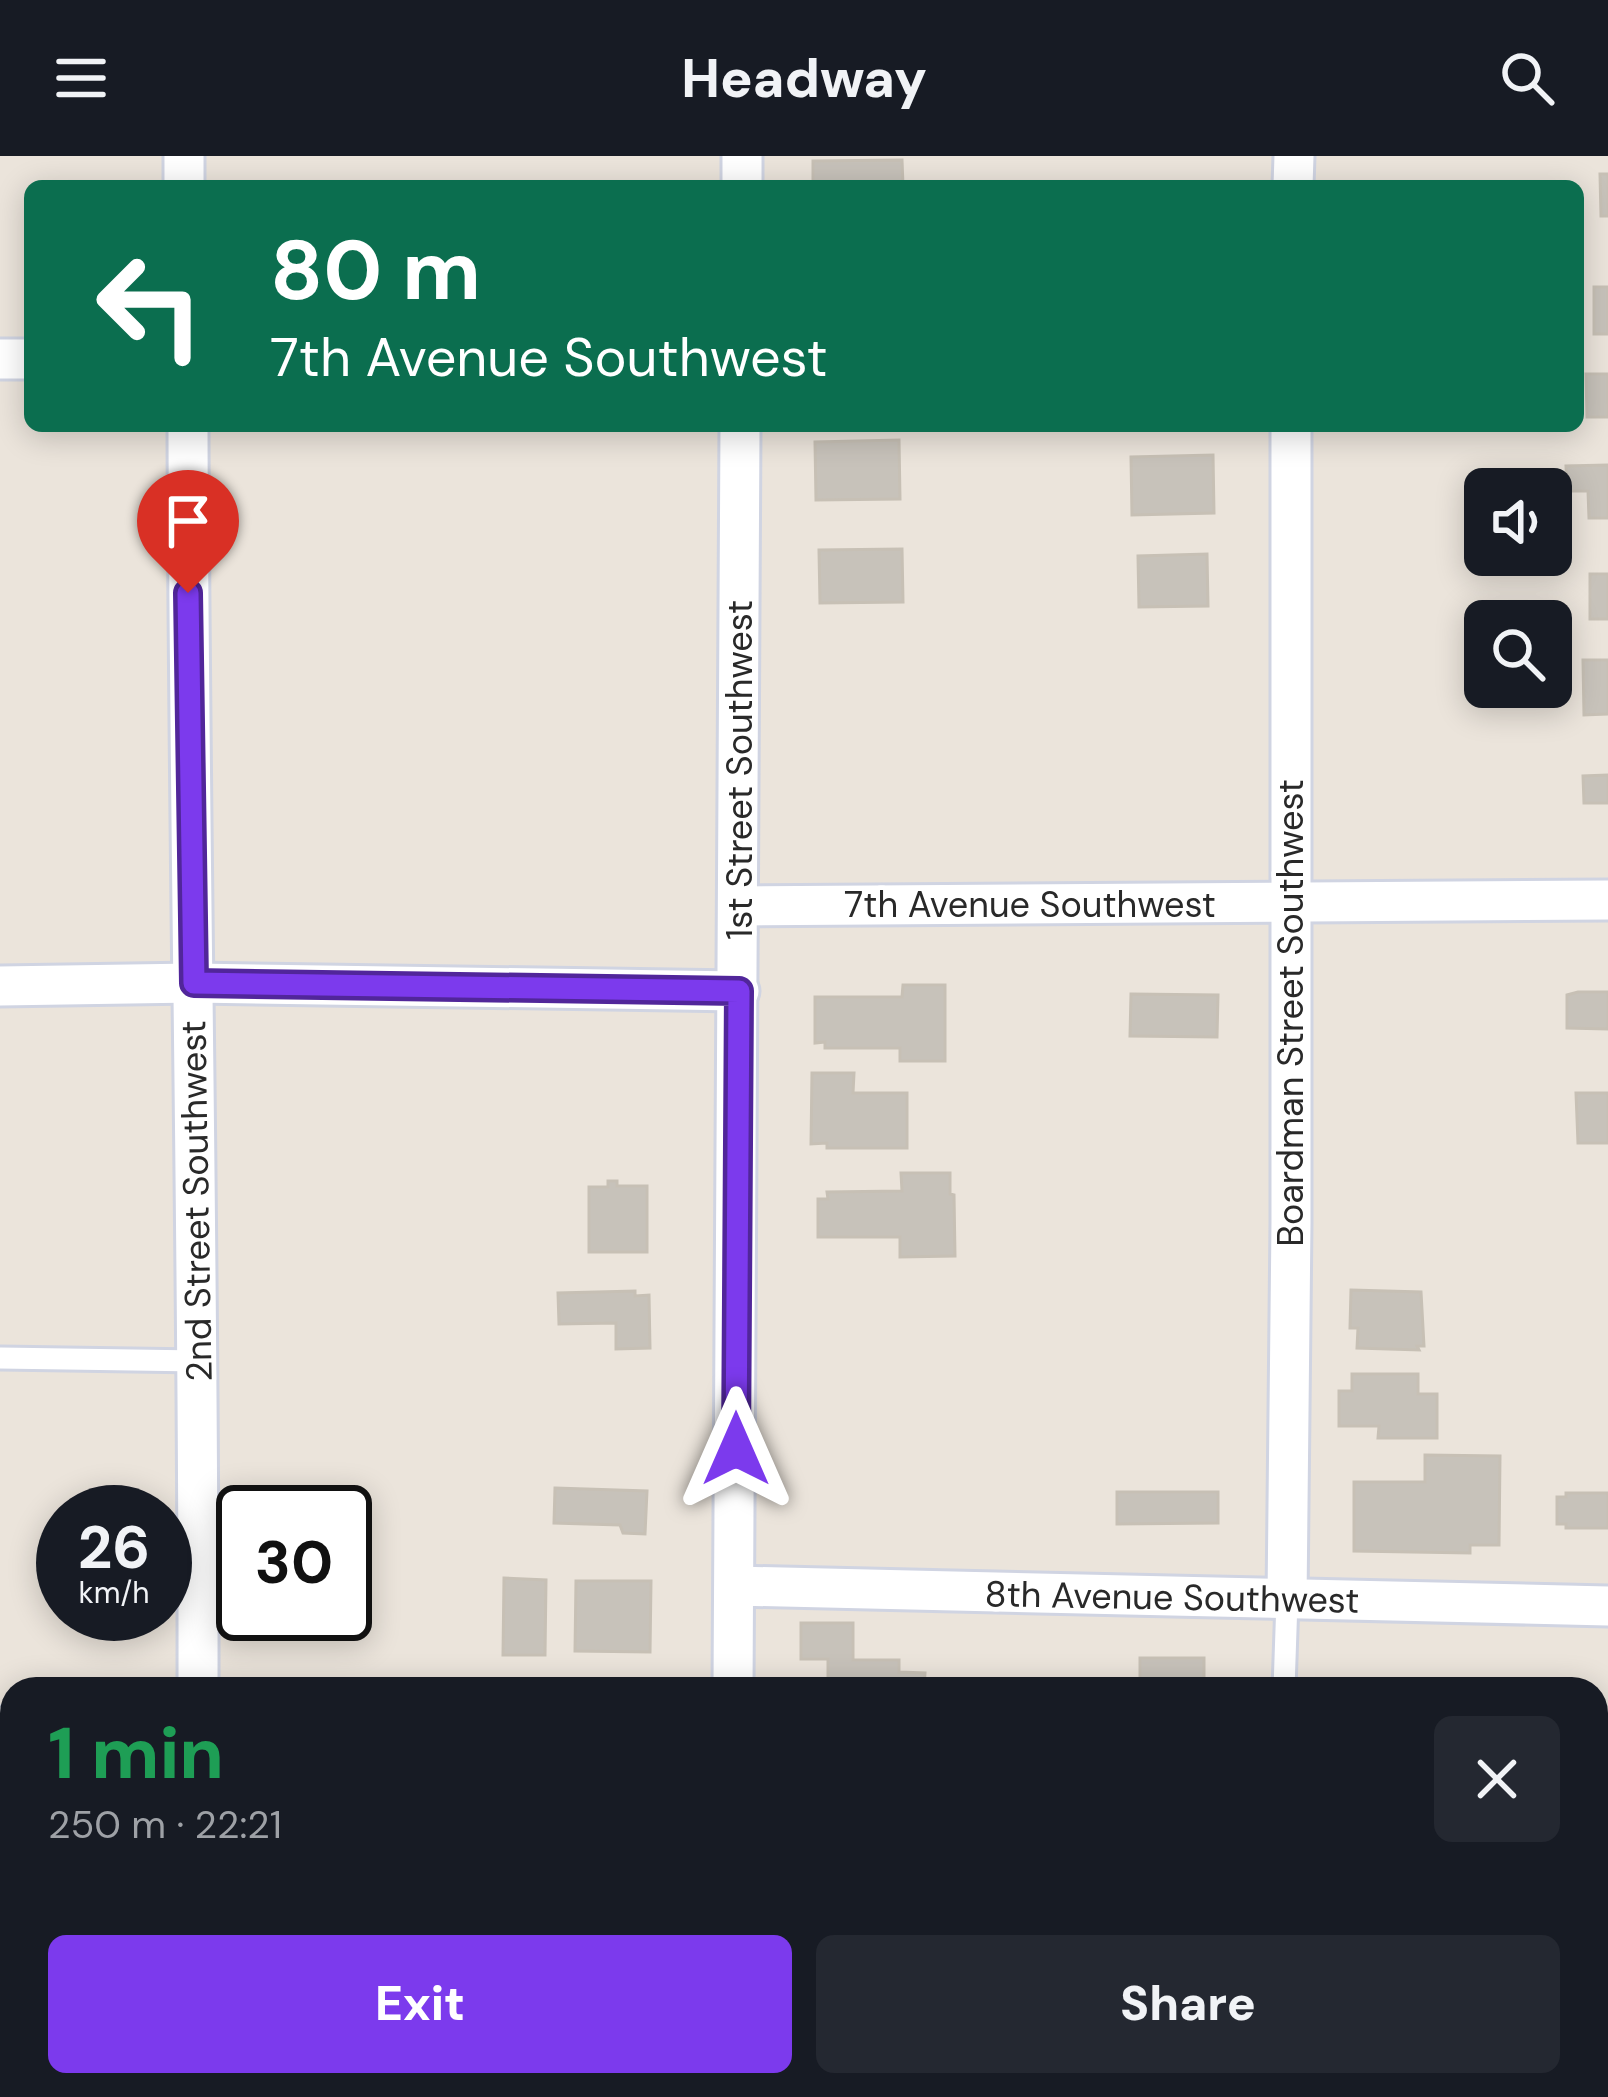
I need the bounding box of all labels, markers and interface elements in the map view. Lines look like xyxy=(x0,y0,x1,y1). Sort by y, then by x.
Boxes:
text: Headway xyxy=(681,43,927,114)
icon: menu xyxy=(48,45,114,111)
icon: search xyxy=(1494,45,1560,111)
text: 80 m xyxy=(270,216,481,325)
icon: left xyxy=(72,228,228,384)
text: 7th Avenue Southwest xyxy=(270,322,828,393)
map controls xyxy=(1464,468,1572,708)
button: sound xyxy=(1464,468,1572,576)
pin xyxy=(137,470,239,593)
icon: arrive xyxy=(155,488,221,554)
street label: 1st Street Southwest xyxy=(716,600,763,940)
button: search xyxy=(1464,600,1572,708)
street label: Boardman Street Southwest xyxy=(1267,779,1314,1247)
street label: 7th Avenue Southwest xyxy=(844,881,1216,928)
street label: 2nd Street Southwest xyxy=(169,1020,223,1382)
position arrow xyxy=(673,1386,799,1512)
speed limit sign: 30 xyxy=(216,1485,372,1641)
text: 26 xyxy=(78,1508,150,1587)
street label: 8th Avenue Southwest xyxy=(984,1570,1360,1624)
text: km/h xyxy=(79,1573,149,1612)
text: 1 min xyxy=(48,1707,224,1800)
button: close xyxy=(1434,1716,1560,1842)
text: 250 m · 22:21 xyxy=(48,1799,282,1850)
button: Exit xyxy=(48,1935,792,2073)
button: Share xyxy=(816,1935,1560,2073)

